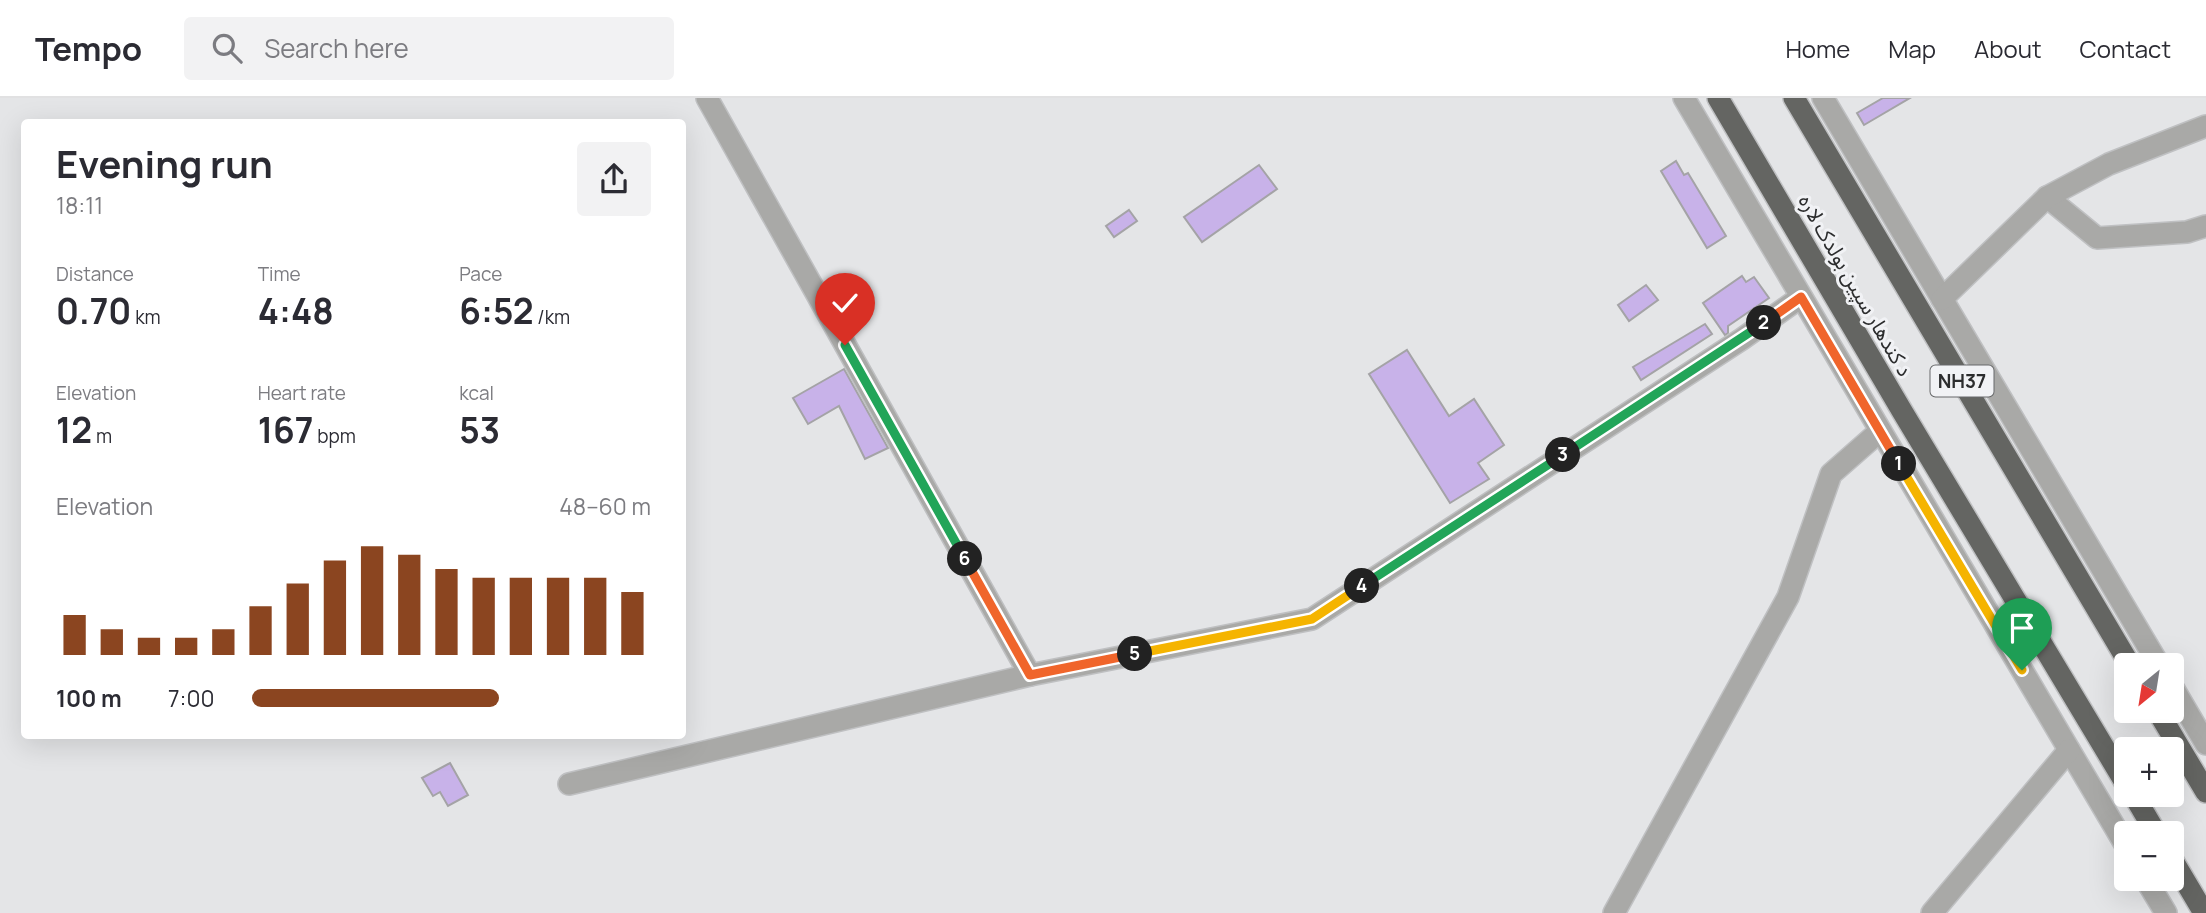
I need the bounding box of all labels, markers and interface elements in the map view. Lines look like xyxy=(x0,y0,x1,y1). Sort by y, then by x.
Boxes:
search box xyxy=(184,17,674,80)
text: Tempo xyxy=(35,26,142,71)
icon: search xyxy=(208,29,246,67)
text: Search here xyxy=(264,30,409,66)
text: Home xyxy=(1785,32,1850,65)
text: Map xyxy=(1888,32,1936,65)
text: About xyxy=(1974,32,2042,65)
text: Contact xyxy=(2080,32,2171,65)
text: Evening run xyxy=(56,137,273,189)
button: share xyxy=(577,142,651,216)
text: 18:11 xyxy=(56,189,103,221)
street label: د کندهار سپین بولدک لاره xyxy=(1792,189,1919,381)
text: Distance xyxy=(56,261,134,287)
text: Time xyxy=(258,261,301,287)
text: Pace xyxy=(459,261,502,287)
pin xyxy=(815,273,875,345)
icon: check xyxy=(826,284,864,322)
text: 0.70 xyxy=(56,287,131,335)
text: 4:48 xyxy=(258,287,334,335)
text: 6:52 xyxy=(459,287,534,335)
text: km xyxy=(131,304,161,330)
text: /km xyxy=(534,304,570,330)
pin: 2 xyxy=(1746,306,1782,341)
text: 2 xyxy=(1758,309,1769,335)
road number: NH37 xyxy=(1930,366,1994,396)
text: Elevation xyxy=(56,380,136,406)
text: Heart rate xyxy=(258,380,346,406)
text: kcal xyxy=(459,380,494,406)
text: 12 xyxy=(56,406,92,454)
text: 167 xyxy=(258,406,313,454)
text: 53 xyxy=(459,406,500,454)
text: m xyxy=(92,423,112,449)
text: bpm xyxy=(313,423,356,449)
pin: 3 xyxy=(1546,438,1580,472)
text: 3 xyxy=(1557,441,1568,467)
pin: 1 xyxy=(1882,446,1916,482)
text: 1 xyxy=(1894,450,1903,476)
text: Elevation xyxy=(56,490,153,522)
text: 48–60 m xyxy=(559,490,651,522)
pin: 6 xyxy=(948,542,982,576)
text: 6 xyxy=(959,545,970,571)
pin: 4 xyxy=(1344,568,1380,603)
text: 4 xyxy=(1356,572,1367,598)
pin xyxy=(1992,598,2052,670)
icon: arrive xyxy=(2003,609,2041,647)
pin: 5 xyxy=(1118,636,1152,672)
text: 5 xyxy=(1129,640,1140,666)
north arrow xyxy=(2114,653,2184,723)
map controls xyxy=(2114,653,2184,891)
text: 100 m xyxy=(56,682,122,714)
text: 7:00 xyxy=(168,682,214,714)
button: + xyxy=(2114,737,2184,807)
button: − xyxy=(2114,821,2184,891)

